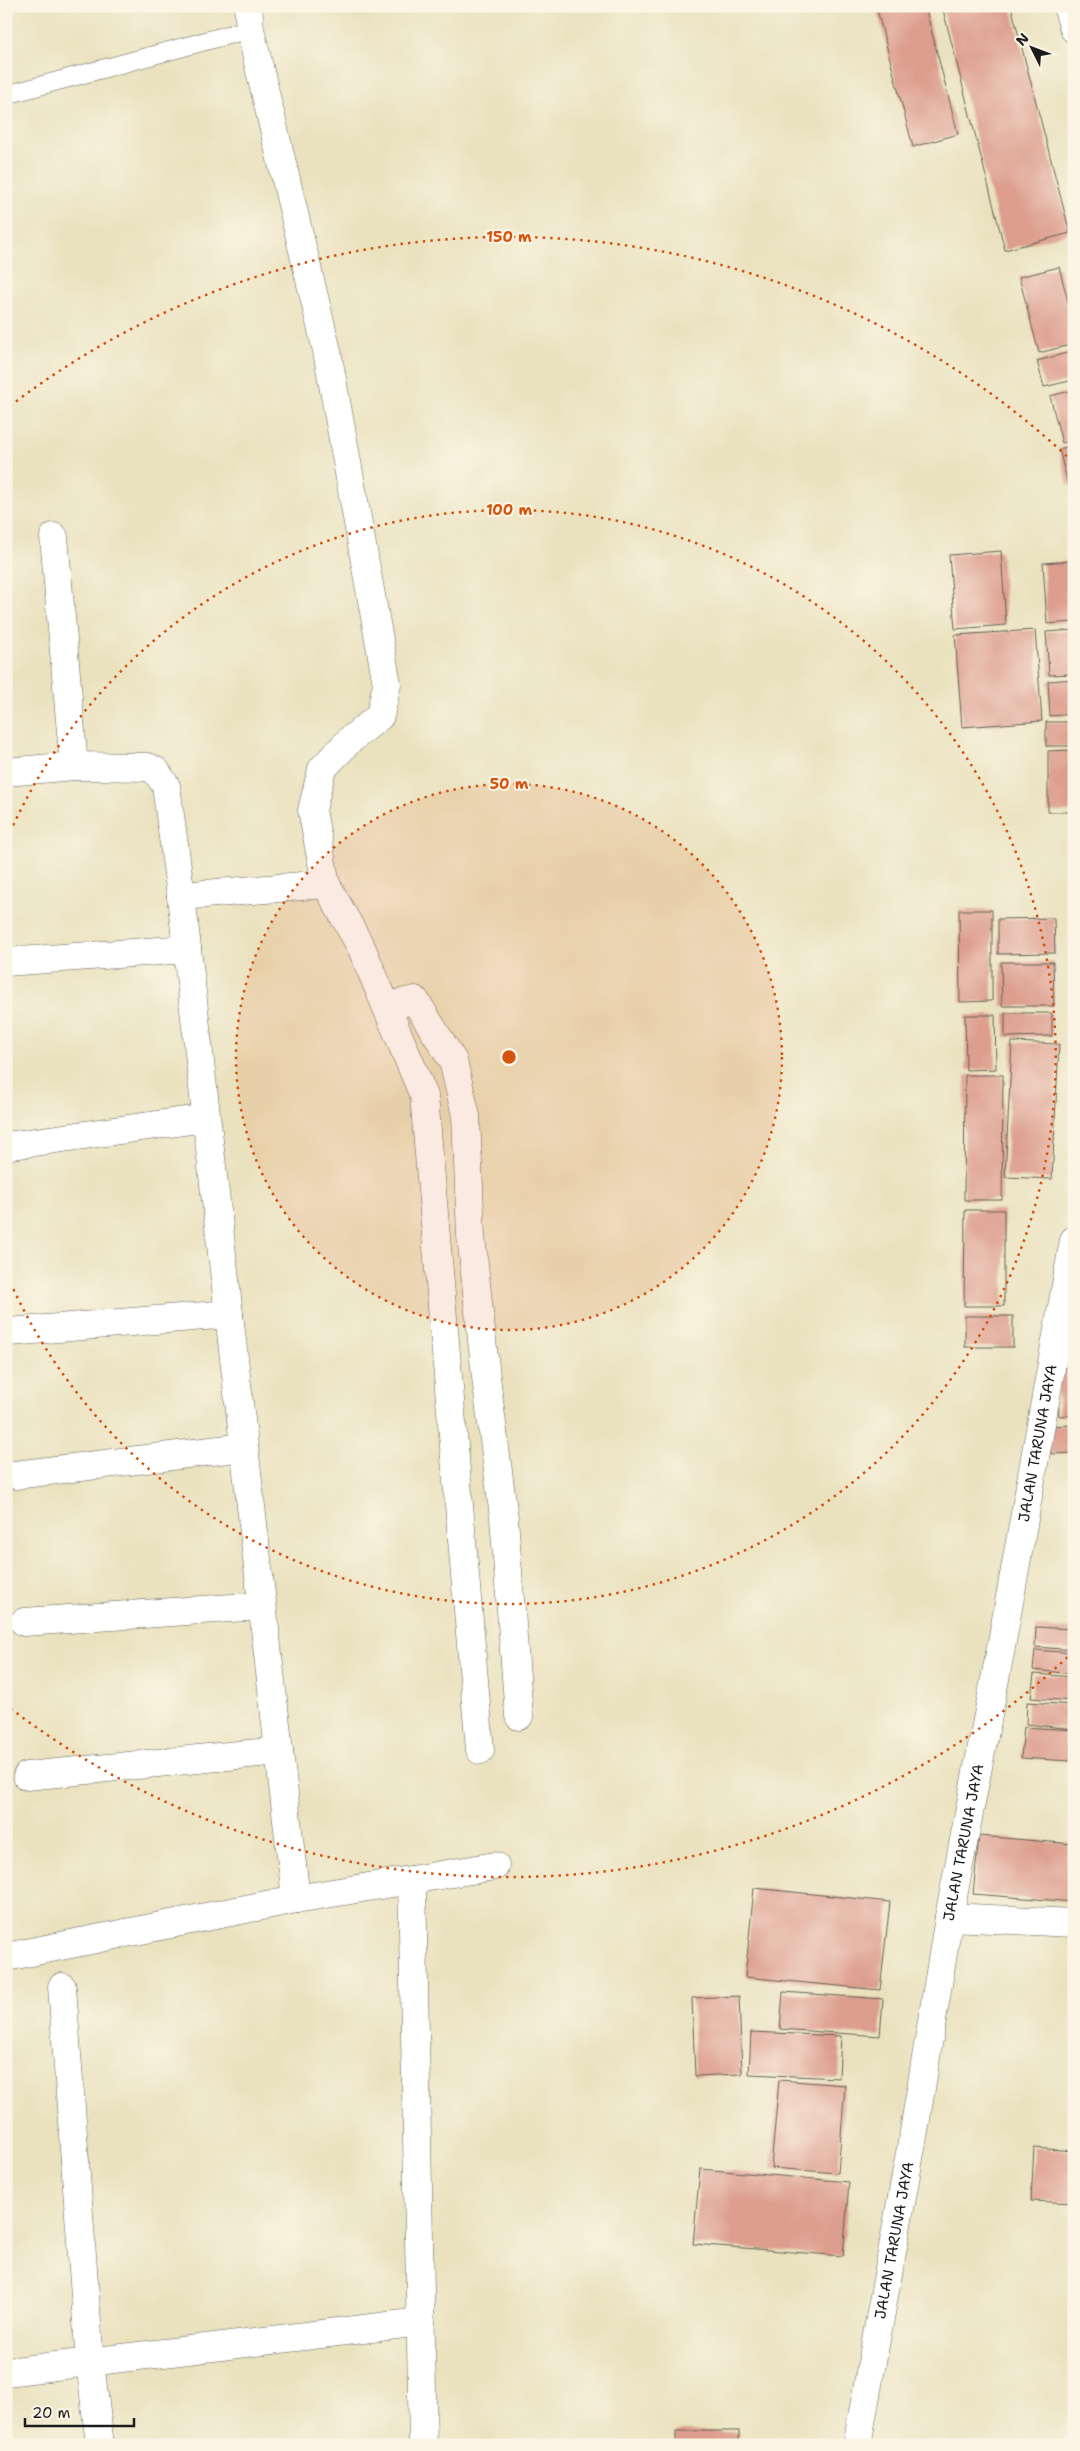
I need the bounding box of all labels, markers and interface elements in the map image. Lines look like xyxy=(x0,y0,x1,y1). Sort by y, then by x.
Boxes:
north arrow xyxy=(1008,22,1058,72)
text: N xyxy=(1012,29,1033,49)
text: 150 m xyxy=(486,227,532,247)
text: 100 m xyxy=(486,500,532,520)
text: 50 m xyxy=(490,774,529,794)
centre of rings xyxy=(500,1048,518,1066)
street label: JALAN TARUNA JAYA xyxy=(1014,1363,1062,1524)
street label: JALAN TARUNA JAYA xyxy=(938,1762,988,1923)
street label: JALAN TARUNA JAYA xyxy=(870,2160,918,2321)
scale bar xyxy=(25,2396,134,2428)
text: 20 m xyxy=(32,2403,71,2423)

